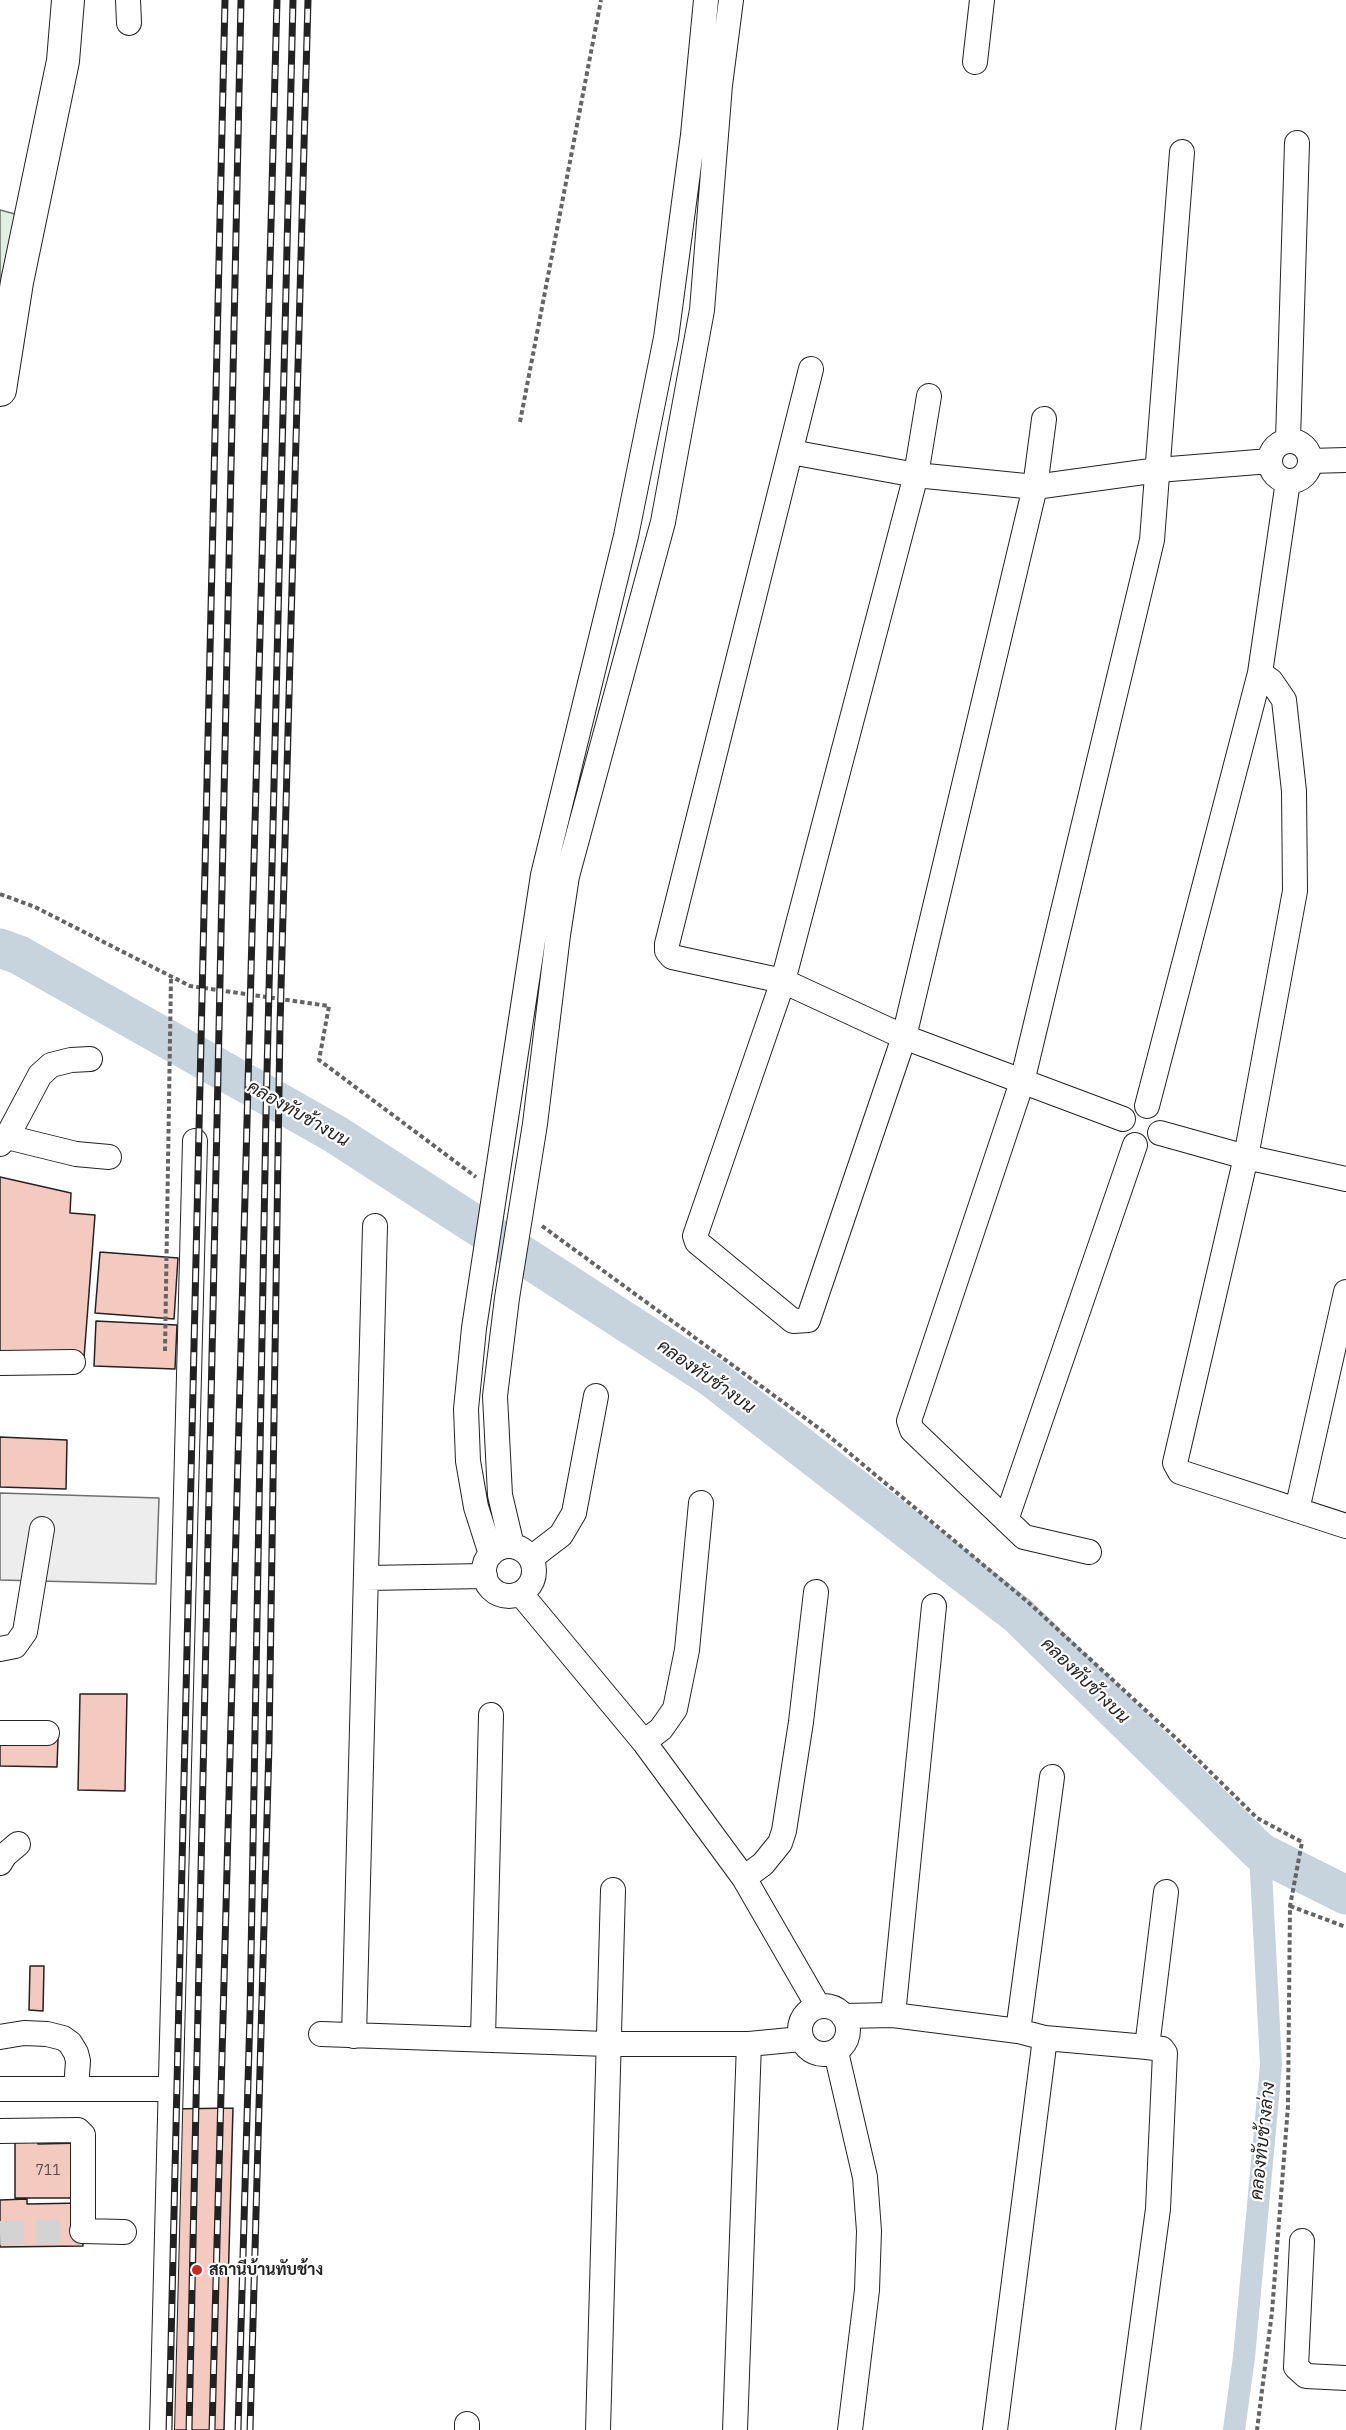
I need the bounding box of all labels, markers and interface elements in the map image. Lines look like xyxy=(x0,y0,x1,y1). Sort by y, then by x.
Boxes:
water label: คลองทับช้างบน xyxy=(243,1076,353,1152)
water label: คลองทับช้างบน xyxy=(653,1335,759,1419)
water label: คลองทับช้างบน xyxy=(1036,1634,1134,1728)
water label: คลองทับช้างล่าง xyxy=(1246,2081,1280,2201)
house number: 711 xyxy=(35,2163,61,2179)
place label: สถานีบ้านทับช้าง xyxy=(209,2260,323,2280)
marker: สถานีบ้านทับช้าง xyxy=(190,2263,204,2277)

